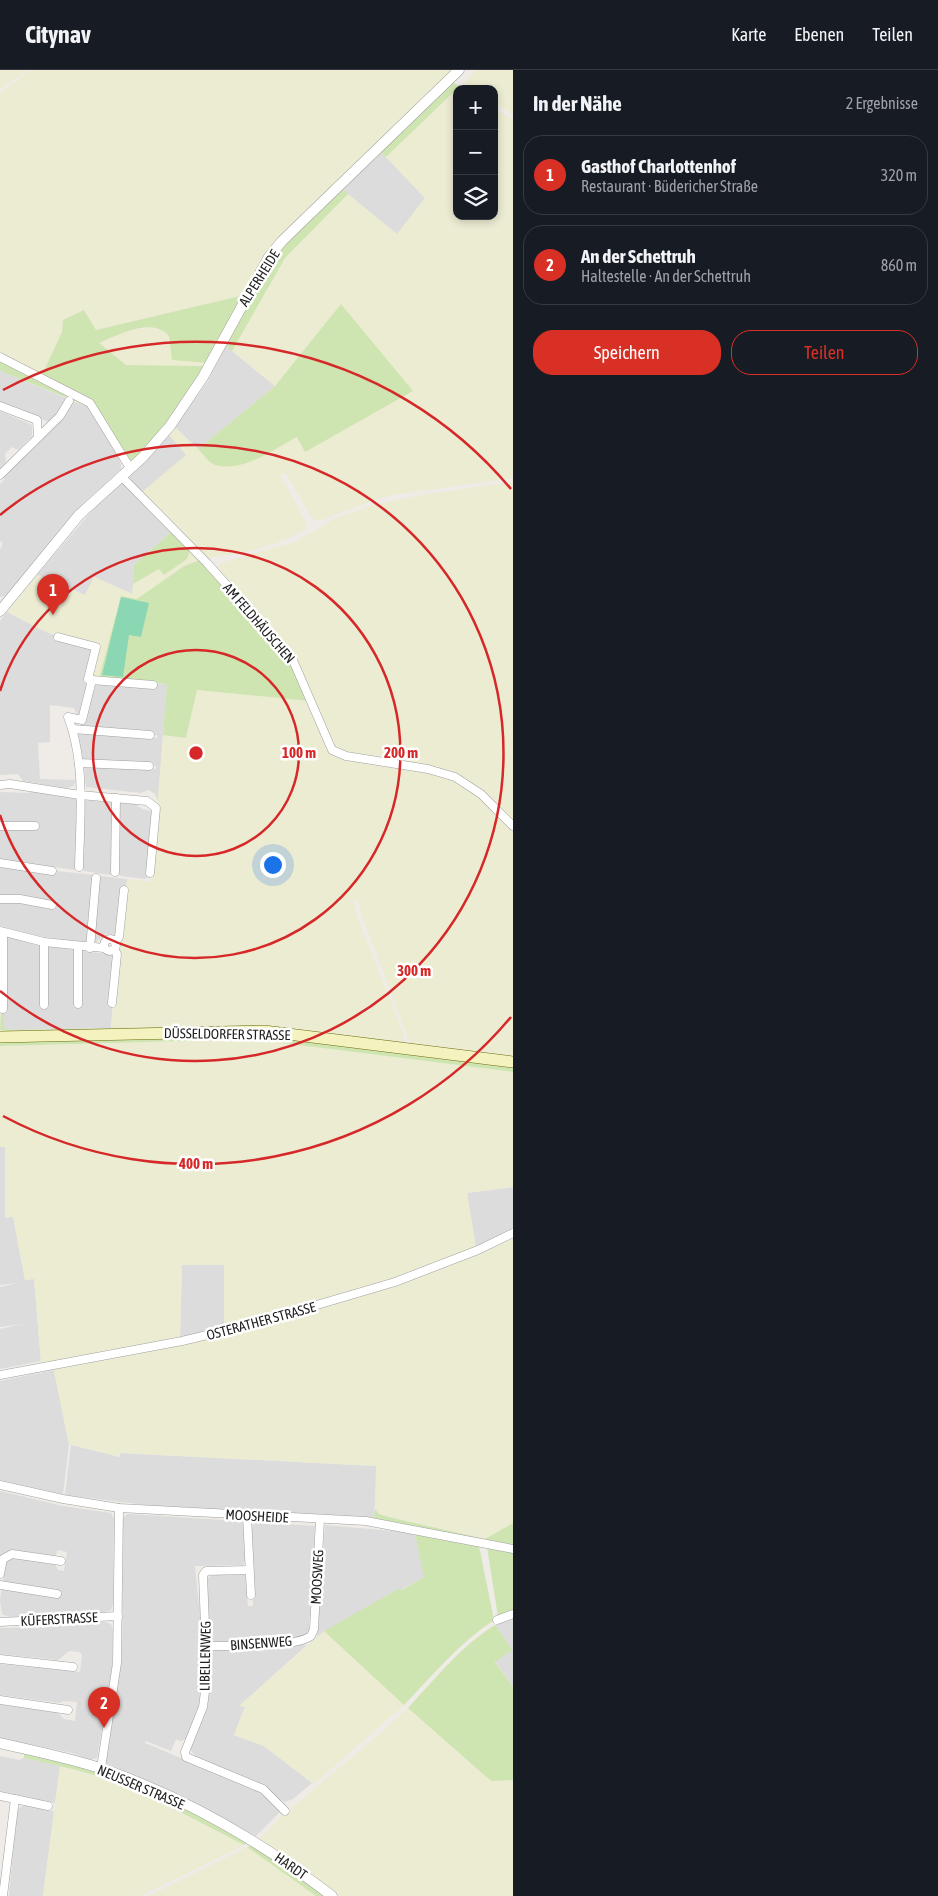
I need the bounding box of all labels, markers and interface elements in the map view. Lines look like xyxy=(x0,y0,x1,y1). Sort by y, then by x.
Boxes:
text: Citynav xyxy=(25,21,91,48)
text: Karte xyxy=(731,24,766,45)
text: Ebenen xyxy=(794,24,844,45)
text: Teilen xyxy=(872,24,913,45)
map controls xyxy=(453,85,498,220)
button: + xyxy=(453,85,498,130)
text: In der Nähe xyxy=(533,91,622,115)
text: 2 Ergebnisse xyxy=(846,94,918,112)
button: − xyxy=(453,130,498,175)
text: Gasthof Charlottenhof xyxy=(581,155,736,177)
text: 1 xyxy=(546,166,554,184)
text: 320 m xyxy=(881,166,917,184)
button: layers xyxy=(453,175,498,220)
text: Restaurant · Büdericher Straße xyxy=(581,177,758,195)
text: An der Schettruh xyxy=(581,245,696,267)
street label: ALPERHEIDE xyxy=(235,247,283,309)
text: 2 xyxy=(546,256,554,274)
text: 860 m xyxy=(881,256,917,274)
text: Haltestelle · An der Schettruh xyxy=(581,267,751,285)
button: Speichern xyxy=(533,330,721,375)
button: Teilen xyxy=(731,330,918,375)
pin: 1 xyxy=(37,574,69,615)
street label: AM FELDHÄUSCHEN xyxy=(220,580,298,666)
centre of rings xyxy=(187,744,205,762)
text: 100 m xyxy=(282,744,316,761)
text: 200 m xyxy=(384,744,418,761)
your location xyxy=(260,852,286,878)
text: 300 m xyxy=(397,962,431,979)
street label: DÜSSELDORFER STRASSE xyxy=(164,1025,290,1043)
text: 400 m xyxy=(178,1155,213,1172)
street label: OSTERATHER STRASSE xyxy=(205,1299,317,1343)
street label: MOOSHEIDE xyxy=(225,1506,289,1526)
street label: MOOSWEG xyxy=(308,1549,326,1605)
street label: KÜFERSTRASSE xyxy=(20,1609,98,1629)
street label: LIBELLENWEG xyxy=(196,1621,214,1691)
street label: BINSENWEG xyxy=(229,1633,293,1653)
pin: 2 xyxy=(88,1687,120,1728)
street label: NEUSSER STRASSE xyxy=(95,1762,187,1812)
street label: HARDT xyxy=(272,1849,310,1883)

